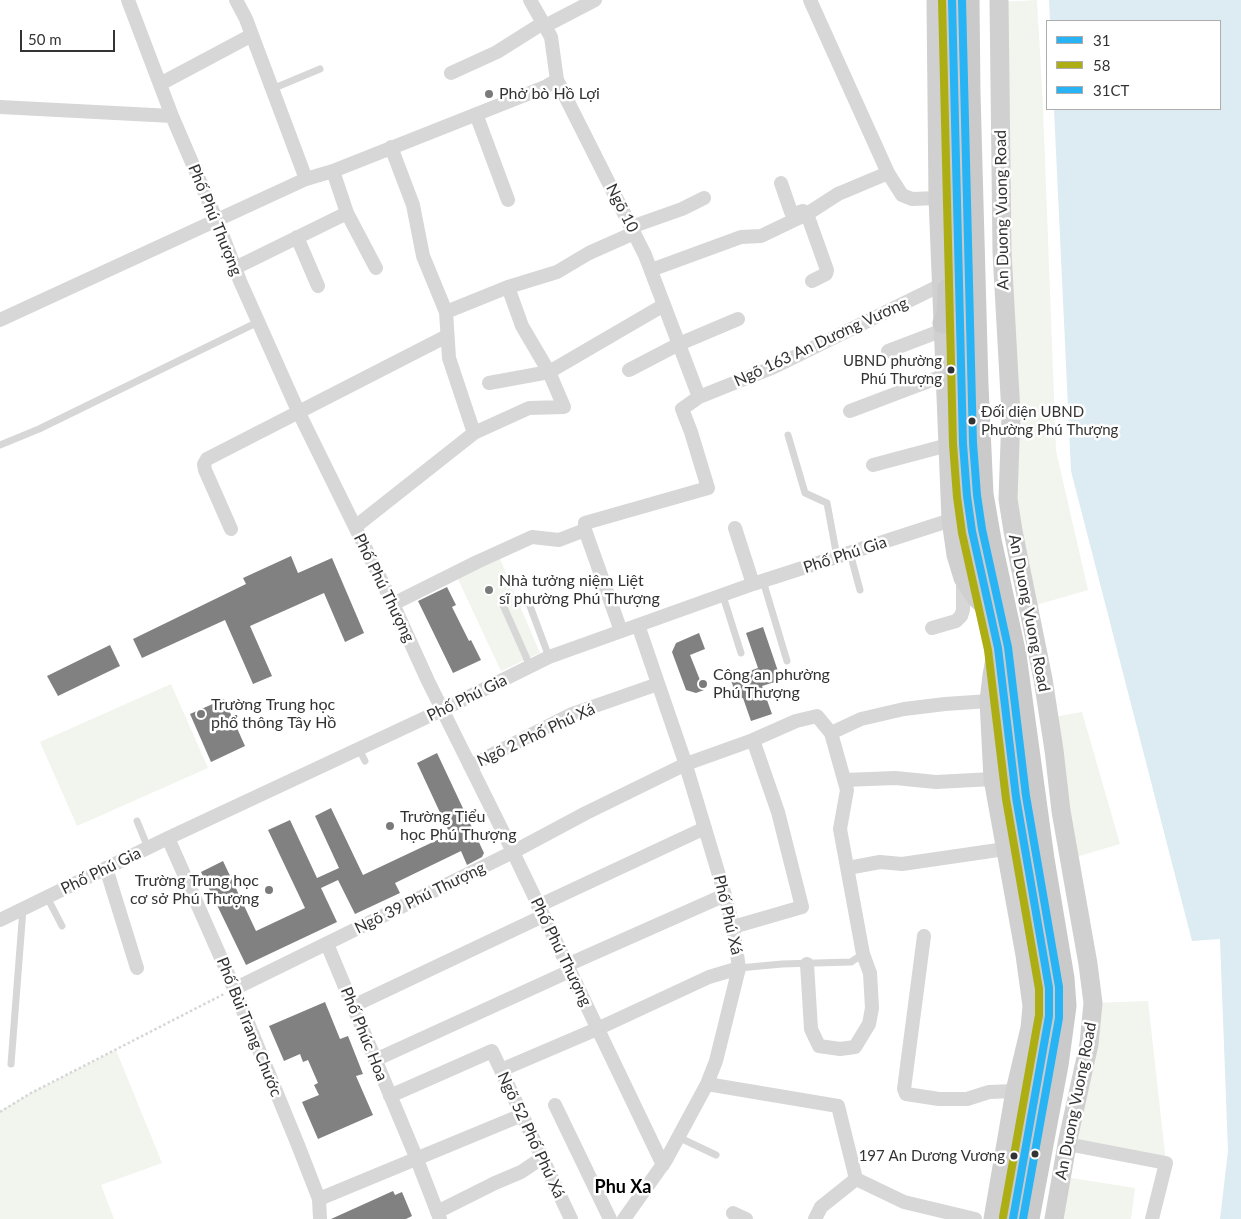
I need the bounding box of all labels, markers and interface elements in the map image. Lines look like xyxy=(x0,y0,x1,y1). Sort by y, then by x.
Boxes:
scale bar xyxy=(22,20,118,52)
legend xyxy=(1046,20,1221,110)
text: 50 m xyxy=(28,30,62,48)
text: 31 xyxy=(1093,31,1110,49)
text: 58 xyxy=(1093,56,1110,74)
text: 31CT xyxy=(1093,81,1129,99)
place label: Phở bò Hồ Lợi xyxy=(499,84,600,104)
marker: Phở bò Hồ Lợi xyxy=(483,88,495,100)
street label: An Duong Vuong Road xyxy=(991,130,1013,290)
street label: Phố Phú Thượng xyxy=(184,161,246,279)
street label: Ngõ 10 xyxy=(602,181,642,235)
street label: Ngõ 163 An Dương Vương xyxy=(731,293,911,391)
place label: UBND phường Phú Thượng xyxy=(843,352,942,387)
marker: UBND phường Phú Thượng xyxy=(946,365,956,375)
place label: Đối diện UBND Phường Phú Thượng xyxy=(981,403,1118,438)
marker: Đối diện UBND Phường Phú Thượng xyxy=(967,416,977,426)
street label: Phố Phú Thượng xyxy=(349,531,419,645)
street label: Phố Phú Gia xyxy=(801,532,889,578)
street label: An Duong Vuong Road xyxy=(1004,533,1054,693)
place label: Nhà tưởng niệm Liệt sĩ phường Phú Thượng xyxy=(499,571,660,609)
marker: Nhà tưởng niệm Liệt sĩ phường Phú Thượng xyxy=(483,584,495,596)
place label: Công an phường Phú Thượng xyxy=(713,665,830,703)
street label: Phố Phú Gia xyxy=(424,670,510,726)
marker: Công an phường Phú Thượng xyxy=(697,678,709,690)
place label: Trường Trung học phổ thông Tây Hồ xyxy=(211,695,336,733)
street label: Ngõ 2 Phố Phú Xá xyxy=(474,699,598,771)
marker: Trường Trung học phổ thông Tây Hồ xyxy=(195,708,207,720)
place label: Trường Tiểu học Phú Thượng xyxy=(400,807,517,845)
marker: Trường Tiểu học Phú Thượng xyxy=(384,820,396,832)
street label: Phố Phú Gia xyxy=(58,843,144,899)
street label: Ngõ 39 Phú Thượng xyxy=(352,858,488,938)
place label: Trường Trung học cơ sở Phú Thượng xyxy=(130,871,259,909)
street label: Phố Phú Xá xyxy=(709,873,747,957)
marker: Trường Trung học cơ sở Phú Thượng xyxy=(263,884,275,896)
street label: Phố Phú Thượng xyxy=(526,895,596,1009)
street label: Phố Bùi Trang Chước xyxy=(212,955,286,1099)
street label: Phố Phúc Hoa xyxy=(336,984,392,1084)
street label: An Duong Vuong Road xyxy=(1051,1021,1101,1181)
street label: Ngõ 52 Phố Phú Xá xyxy=(493,1069,569,1201)
place label: 197 An Dương Vương xyxy=(859,1147,1005,1165)
unlabelled marker xyxy=(1030,1149,1040,1159)
marker: 197 An Dương Vương xyxy=(1009,1151,1019,1161)
district label: Phu Xa xyxy=(595,1176,651,1198)

